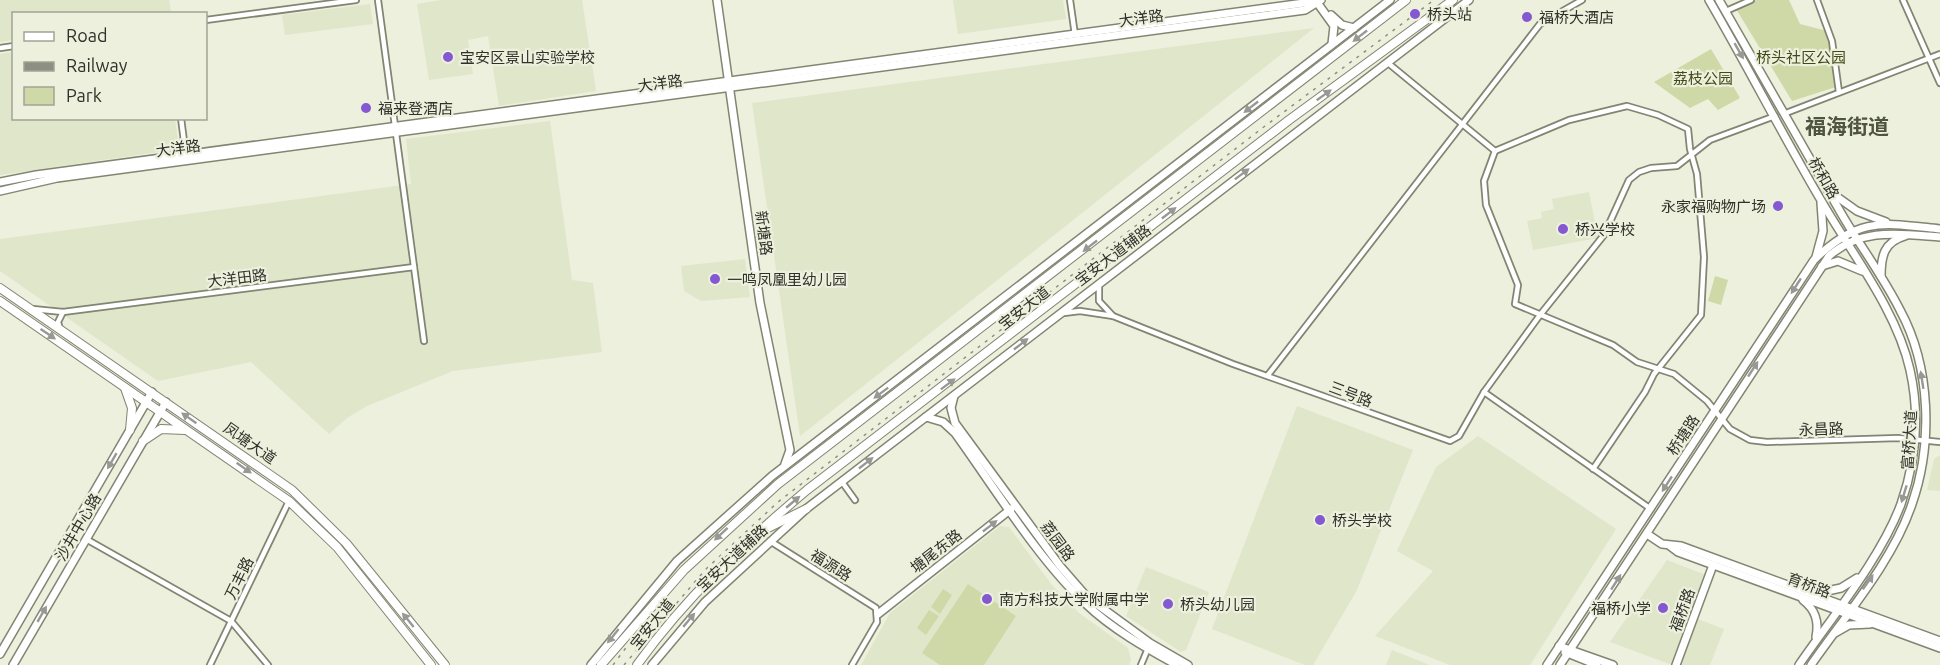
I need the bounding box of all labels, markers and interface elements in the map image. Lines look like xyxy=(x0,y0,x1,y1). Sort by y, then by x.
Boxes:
street label: 大洋路 xyxy=(1118,6,1164,30)
place label: 桥头站 xyxy=(1427,6,1472,23)
marker: 桥头站 xyxy=(1408,7,1422,21)
place label: 福桥大酒店 xyxy=(1539,9,1614,26)
marker: 福桥大酒店 xyxy=(1520,10,1534,24)
legend xyxy=(12,12,207,120)
text: Road xyxy=(66,25,108,45)
one-way arrow xyxy=(1352,30,1368,42)
one-way arrow xyxy=(1733,43,1744,59)
place label: 宝安区景山实验学校 xyxy=(460,49,595,66)
park label: 桥头社区公园 xyxy=(1756,49,1846,66)
marker: 宝安区景山实验学校 xyxy=(441,50,455,64)
text: Railway xyxy=(66,55,128,75)
park label: 荔枝公园 xyxy=(1673,70,1733,87)
street label: 大洋路 xyxy=(637,71,683,95)
text: Park xyxy=(66,85,102,105)
one-way arrow xyxy=(1315,89,1331,101)
place label: 福来登酒店 xyxy=(378,100,453,117)
marker: 福来登酒店 xyxy=(359,101,373,115)
one-way arrow xyxy=(1244,101,1259,113)
district label: 福海街道 xyxy=(1805,114,1889,138)
street label: 大洋路 xyxy=(155,136,201,160)
street label: 桥和路 xyxy=(1805,154,1843,202)
one-way arrow xyxy=(1235,169,1250,181)
place label: 永家福购物广场 xyxy=(1661,198,1766,215)
marker: 永家福购物广场 xyxy=(1771,199,1785,213)
one-way arrow xyxy=(1161,207,1177,220)
street label: 新塘路 xyxy=(752,210,776,256)
street label: 宝安大道辅路 xyxy=(1072,221,1154,289)
place label: 桥兴学校 xyxy=(1575,221,1635,238)
marker: 桥兴学校 xyxy=(1556,222,1570,236)
one-way arrow xyxy=(1082,239,1097,251)
street label: 大洋田路 xyxy=(206,266,268,290)
place label: 一鸣凤凰里幼儿园 xyxy=(727,271,847,288)
marker: 一鸣凤凰里幼儿园 xyxy=(708,272,722,286)
one-way arrow xyxy=(1790,277,1802,293)
street label: 宝安大道 xyxy=(995,283,1053,333)
one-way arrow xyxy=(40,328,56,340)
one-way arrow xyxy=(1013,338,1028,350)
one-way arrow xyxy=(1748,361,1759,377)
one-way arrow xyxy=(1917,371,1926,390)
one-way arrow xyxy=(940,377,956,390)
street label: 三号路 xyxy=(1327,378,1375,410)
one-way arrow xyxy=(873,386,888,398)
street label: 富桥大道 xyxy=(1898,409,1920,471)
street label: 桥塘路 xyxy=(1664,411,1702,459)
one-way arrow xyxy=(182,412,198,424)
street label: 凤塘大道 xyxy=(221,419,279,467)
street label: 永昌路 xyxy=(1798,420,1844,438)
one-way arrow xyxy=(107,453,117,470)
one-way arrow xyxy=(859,457,874,469)
one-way arrow xyxy=(235,462,251,474)
one-way arrow xyxy=(1662,476,1673,492)
one-way arrow xyxy=(1899,485,1908,503)
street label: 沙井中心路 xyxy=(52,490,104,564)
one-way arrow xyxy=(785,496,800,509)
place label: 桥头学校 xyxy=(1332,512,1392,529)
marker: 桥头学校 xyxy=(1313,513,1327,527)
street label: 荔园路 xyxy=(1038,518,1078,564)
one-way arrow xyxy=(983,520,998,532)
street label: 宝安大道辅路 xyxy=(693,521,771,595)
street label: 塘尾东路 xyxy=(907,526,965,576)
one-way arrow xyxy=(714,527,729,540)
street label: 福源路 xyxy=(807,546,855,584)
street label: 万丰路 xyxy=(221,554,257,602)
street label: 育桥路 xyxy=(1785,569,1833,601)
one-way arrow xyxy=(1610,574,1621,590)
one-way arrow xyxy=(1862,575,1874,591)
street label: 福桥路 xyxy=(1666,586,1698,634)
place label: 南方科技大学附属中学 xyxy=(999,591,1149,608)
marker: 南方科技大学附属中学 xyxy=(980,592,994,606)
street label: 宝安大道 xyxy=(627,595,677,653)
place label: 桥头幼儿园 xyxy=(1180,596,1255,613)
marker: 桥头幼儿园 xyxy=(1161,597,1175,611)
place label: 福桥小学 xyxy=(1591,600,1651,617)
marker: 福桥小学 xyxy=(1656,601,1670,615)
one-way arrow xyxy=(37,606,48,622)
one-way arrow xyxy=(402,612,415,628)
one-way arrow xyxy=(682,613,695,628)
one-way arrow xyxy=(607,628,620,644)

